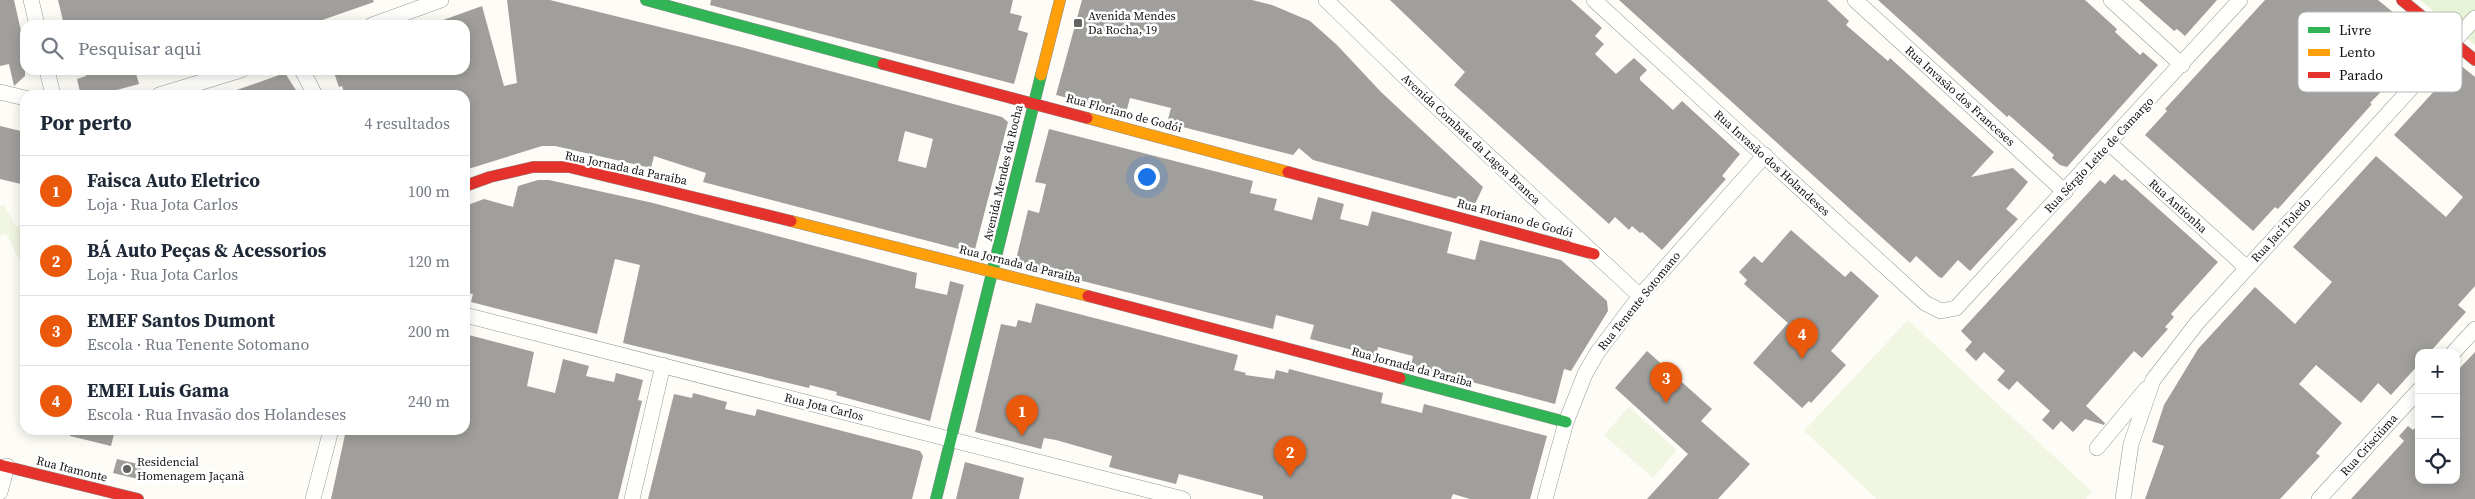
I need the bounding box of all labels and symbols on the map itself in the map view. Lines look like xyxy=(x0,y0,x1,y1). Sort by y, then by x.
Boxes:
place label: Avenida Mendes Da Rocha, 19 xyxy=(1088,8,1176,38)
legend xyxy=(2298,12,2462,92)
marker: Avenida Mendes Da Rocha, 19 xyxy=(1072,17,1084,29)
text: Livre xyxy=(2339,20,2371,40)
street label: Rua Invasão dos Franceses xyxy=(1902,42,2018,150)
text: Lento xyxy=(2339,42,2375,62)
text: Parado xyxy=(2339,65,2383,85)
street label: Avenida Combate da Lagoa Branca xyxy=(1398,70,1545,208)
street label: Rua Floriano de Godói xyxy=(1064,90,1184,136)
street label: Rua Sérgio Leite de Camargo xyxy=(2041,93,2157,217)
street label: Avenida Mendes da Rocha xyxy=(980,102,1027,243)
street label: Rua Invasão dos Holandeses xyxy=(1711,107,1833,219)
street label: Rua Jornada da Paraiba xyxy=(563,147,690,189)
your location xyxy=(1134,164,1160,190)
street label: Rua Antionha xyxy=(2145,175,2211,237)
street label: Rua Jací Toledo xyxy=(2248,194,2315,266)
street label: Rua Floriano de Godói xyxy=(1455,195,1575,241)
street label: Rua Jornada da Paraiba xyxy=(958,241,1083,287)
street label: Rua Tenente Sotomano xyxy=(1594,248,1684,354)
pin: 4 xyxy=(1786,318,1818,359)
street label: Rua Jornada da Paraiba xyxy=(1350,343,1475,391)
pin: 3 xyxy=(1650,362,1682,403)
street label: Rua Jota Carlos xyxy=(783,389,865,425)
pin: 1 xyxy=(1006,395,1038,436)
street label: Rua Crisciúma xyxy=(2337,410,2402,479)
pin: 2 xyxy=(1274,436,1306,477)
street label: Rua Itamonte xyxy=(35,452,109,486)
place label: Residencial Homenagem Jaçanã xyxy=(137,454,245,484)
marker: Residencial Homenagem Jaçanã xyxy=(121,463,133,475)

